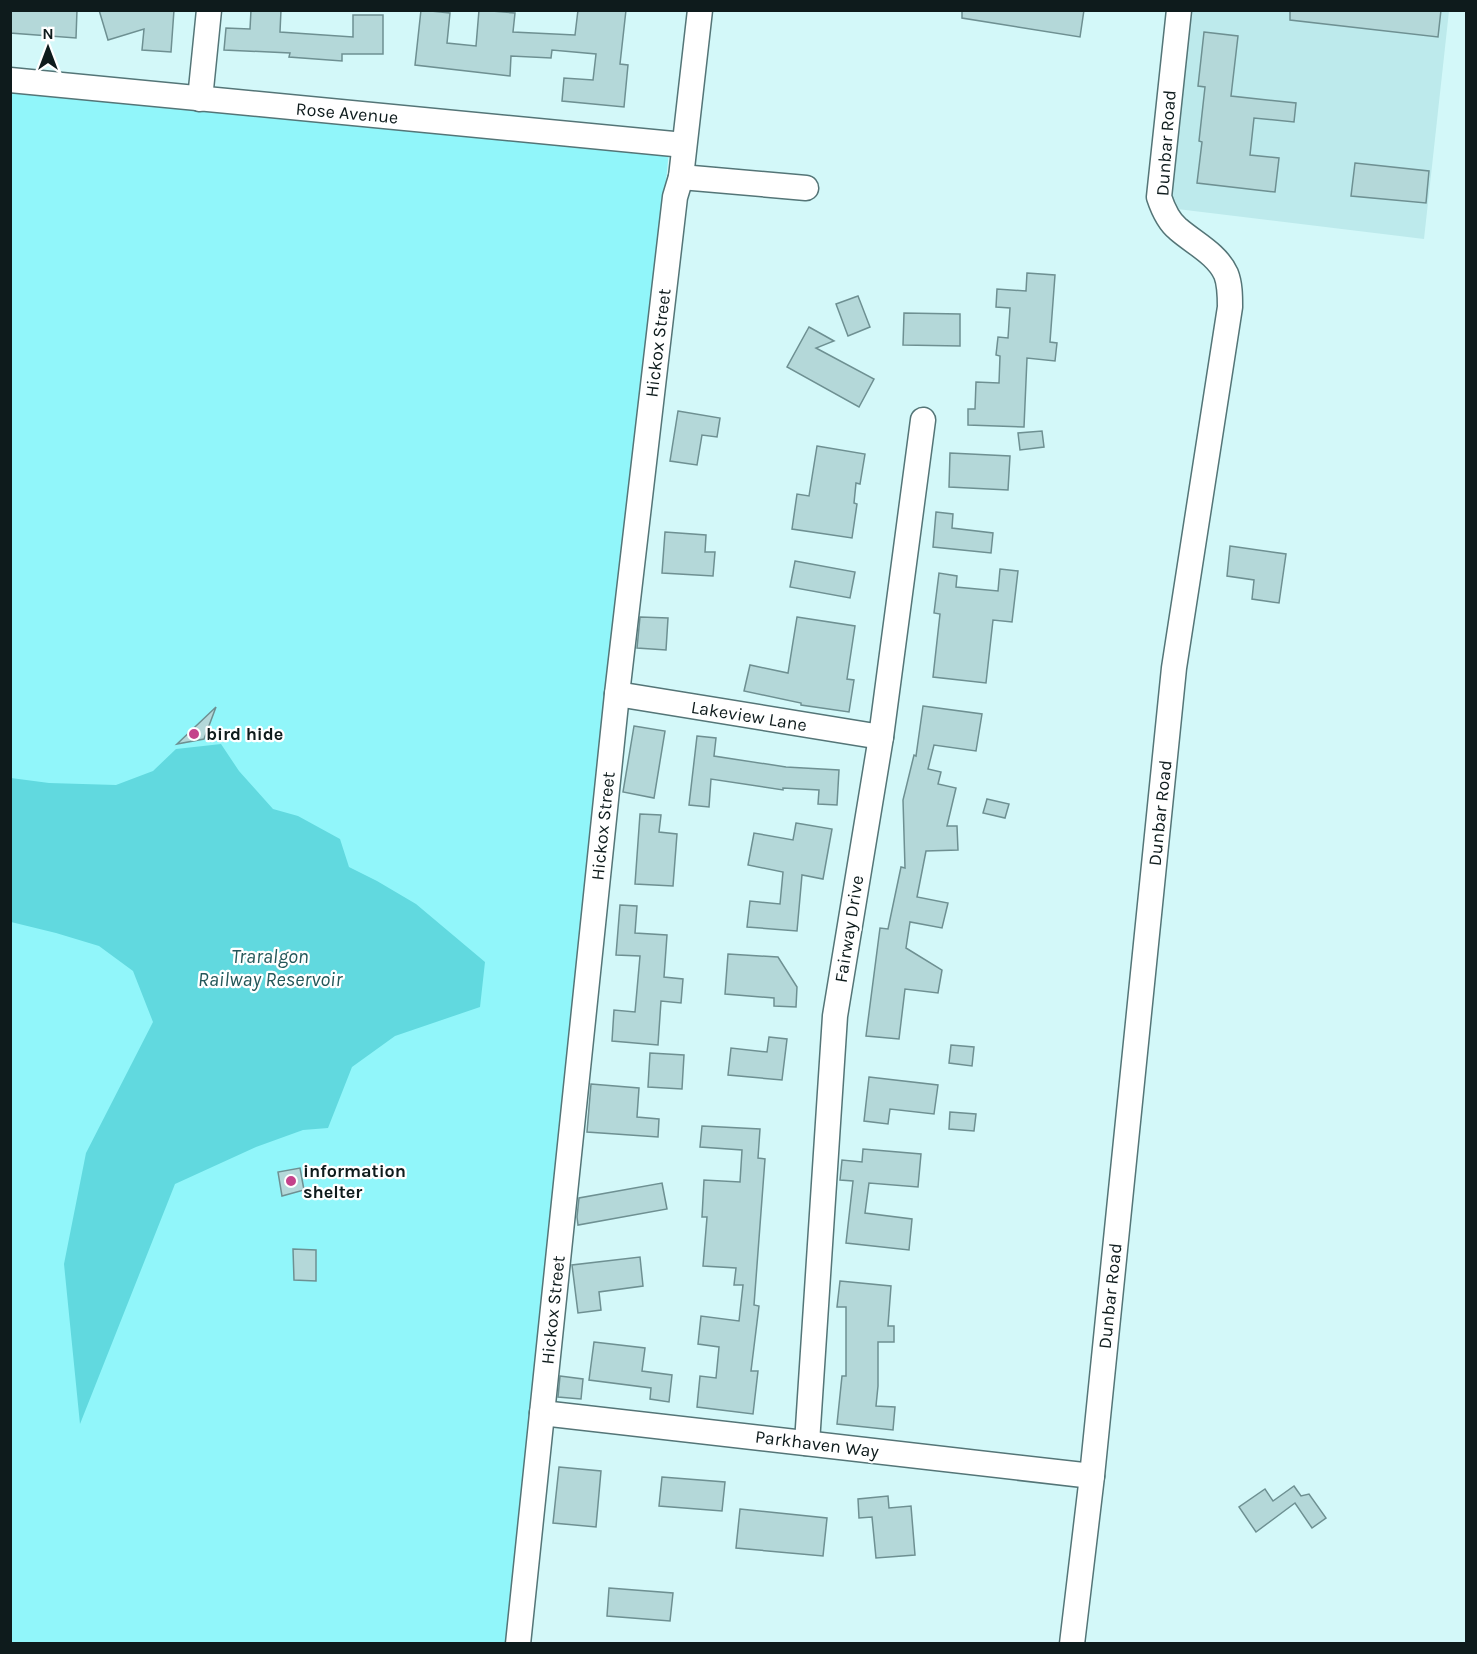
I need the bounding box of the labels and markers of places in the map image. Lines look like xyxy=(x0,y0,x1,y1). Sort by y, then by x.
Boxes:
place label: bird hide xyxy=(206,723,283,745)
marker: bird hide xyxy=(187,727,201,741)
place label: information shelter xyxy=(303,1160,406,1203)
marker: information shelter xyxy=(284,1174,298,1188)

